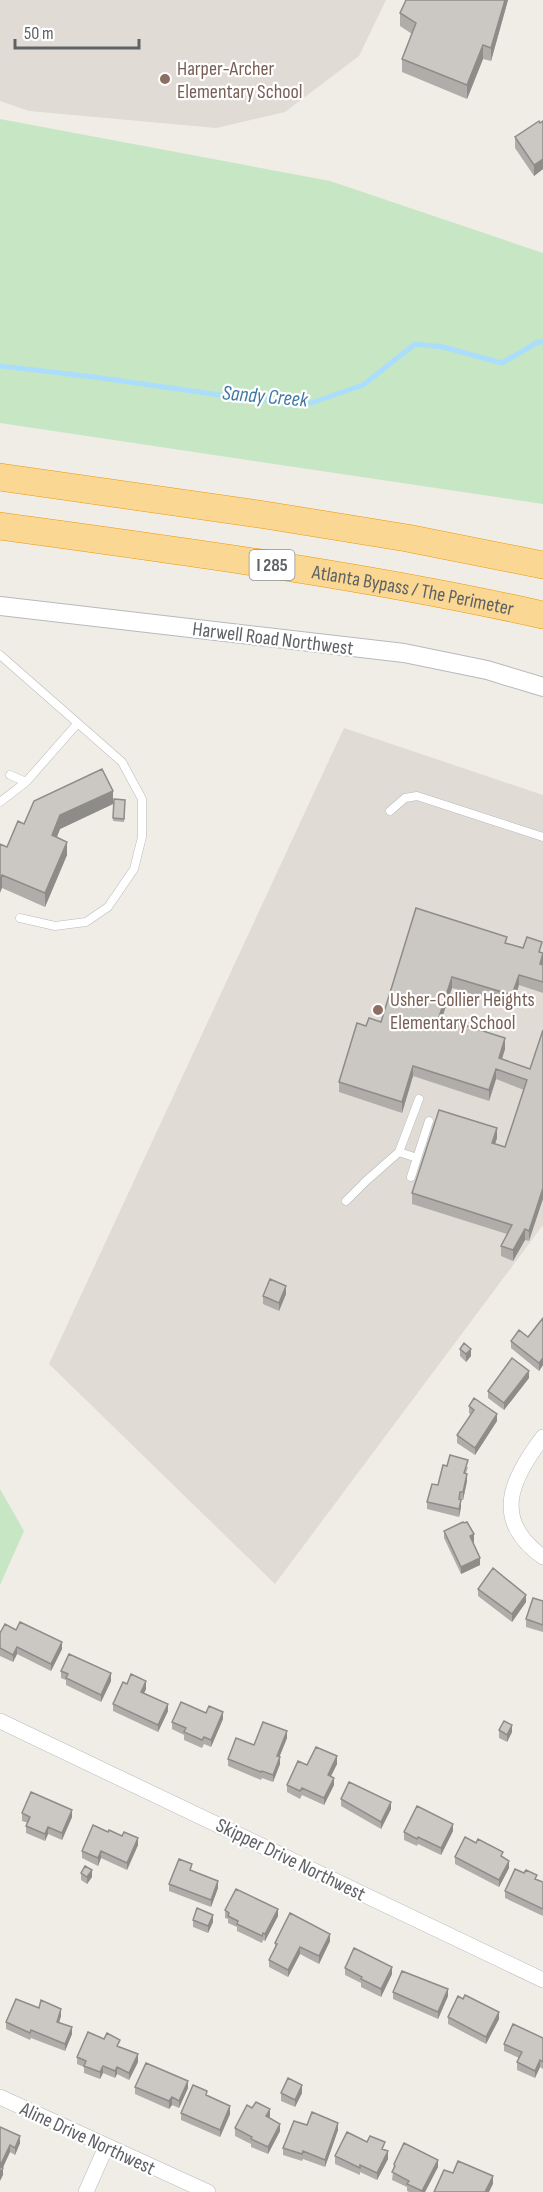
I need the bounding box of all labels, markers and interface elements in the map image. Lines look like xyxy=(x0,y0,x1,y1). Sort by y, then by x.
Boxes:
scale bar xyxy=(15,12,140,50)
text: 50 m xyxy=(24,23,54,44)
place label: Harper-Archer Elementary School xyxy=(177,57,303,104)
marker: Harper-Archer Elementary School xyxy=(158,72,172,86)
water label: Sandy Creek xyxy=(221,380,310,413)
road number: I 285 xyxy=(250,550,294,580)
street label: Atlanta Bypass / The Perimeter xyxy=(309,560,516,621)
street label: Harwell Road Northwest xyxy=(191,617,355,661)
place label: Usher-Collier Heights Elementary School xyxy=(390,988,535,1035)
marker: Usher-Collier Heights Elementary School xyxy=(371,1003,385,1017)
street label: Skipper Drive Northwest xyxy=(212,1813,369,1906)
street label: Aline Drive Northwest xyxy=(15,2097,159,2181)

